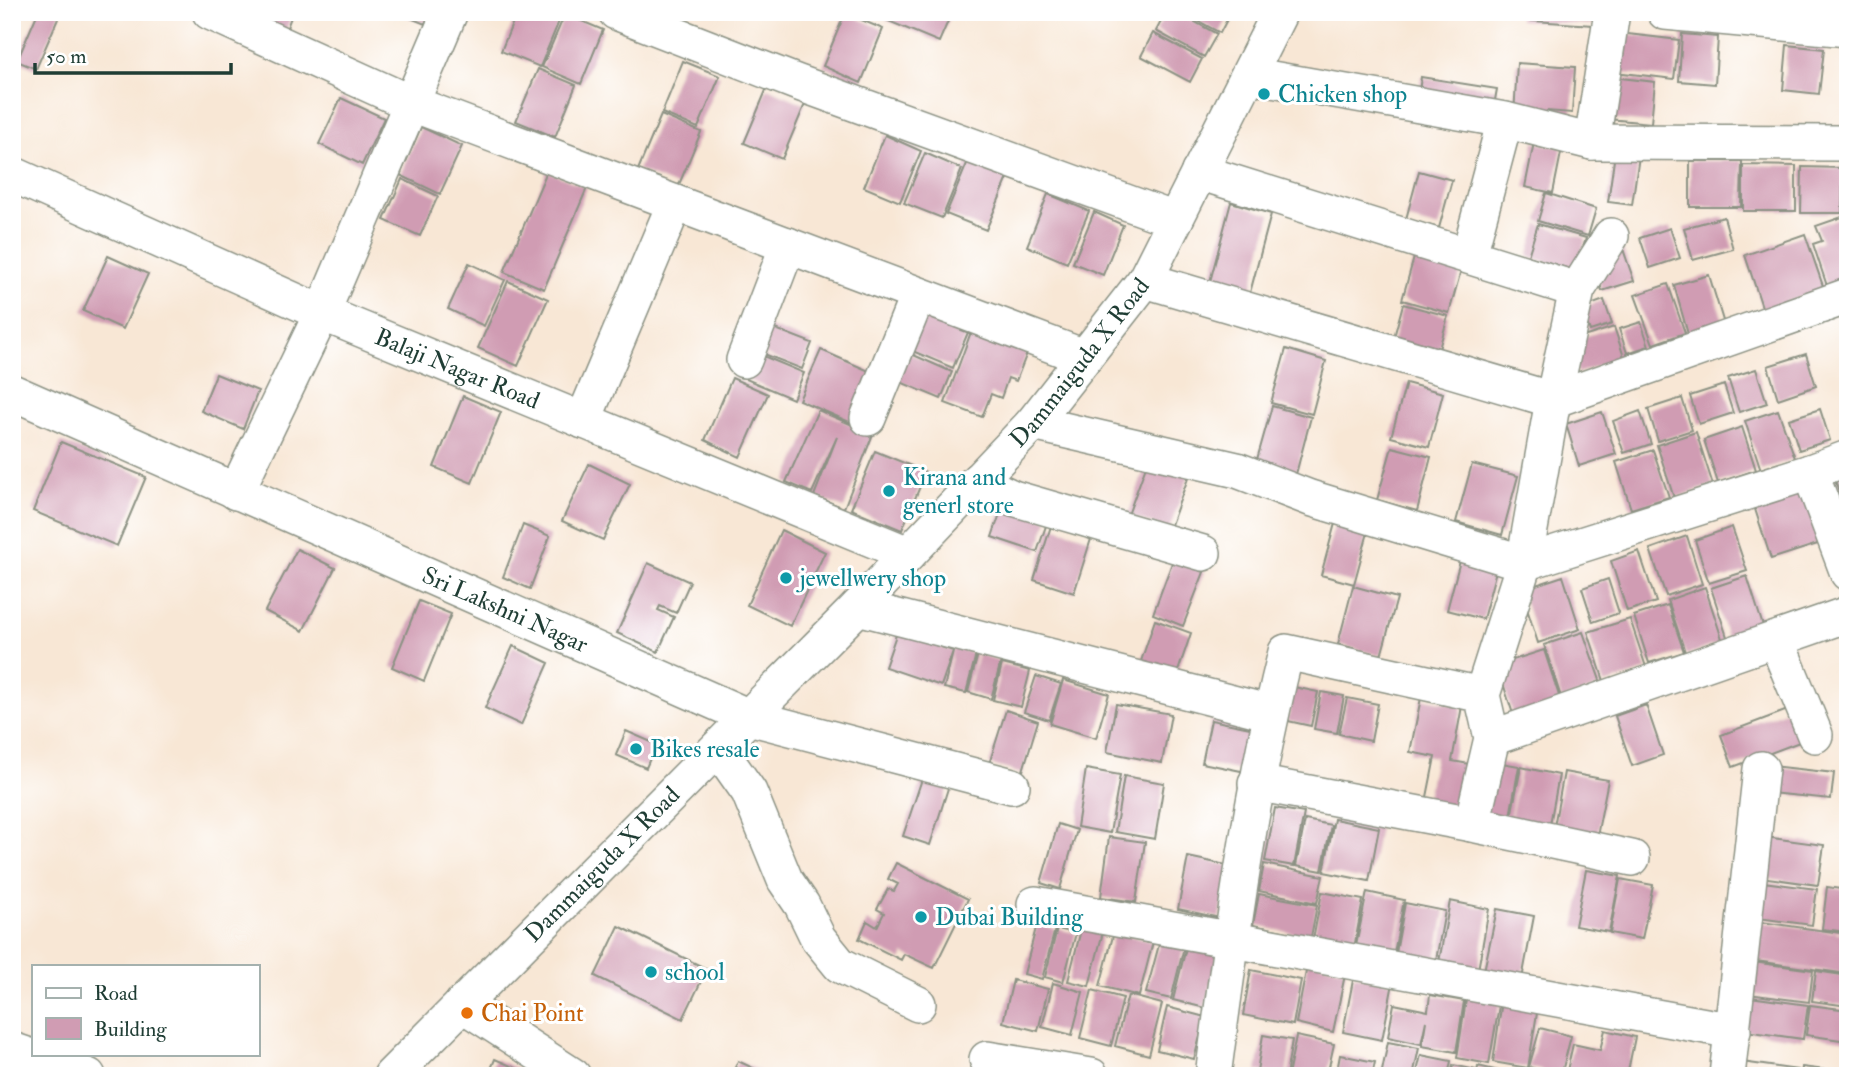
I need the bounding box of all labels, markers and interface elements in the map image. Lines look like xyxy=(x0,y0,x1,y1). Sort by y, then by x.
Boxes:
scale bar xyxy=(35,32,231,76)
text: 50 m xyxy=(46,43,87,70)
place label: Chicken shop xyxy=(1278,79,1407,110)
marker: Chicken shop xyxy=(1256,86,1272,102)
street label: Dammaiguda X Road xyxy=(1003,271,1156,454)
street label: Balaji Nagar Road xyxy=(370,321,544,416)
place label: Kirana and generl store xyxy=(903,462,1014,521)
marker: Kirana and generl store xyxy=(881,483,897,499)
street label: Sri Lakshni Nagar xyxy=(417,559,593,660)
place label: jewellwery shop xyxy=(796,563,946,594)
marker: jewellwery shop xyxy=(778,570,794,586)
place label: Bikes resale xyxy=(650,734,760,765)
marker: Bikes resale xyxy=(628,741,644,757)
street label: Dammaiguda X Road xyxy=(518,779,686,949)
place label: Dubai Building xyxy=(935,902,1084,933)
marker: Dubai Building xyxy=(913,909,929,925)
place label: school xyxy=(665,957,725,988)
marker: school xyxy=(643,964,659,980)
legend xyxy=(32,965,259,1056)
text: Road xyxy=(94,980,139,1007)
place label: Chai Point xyxy=(481,998,584,1029)
marker: Chai Point xyxy=(459,1005,475,1021)
text: Building xyxy=(94,1016,167,1043)

